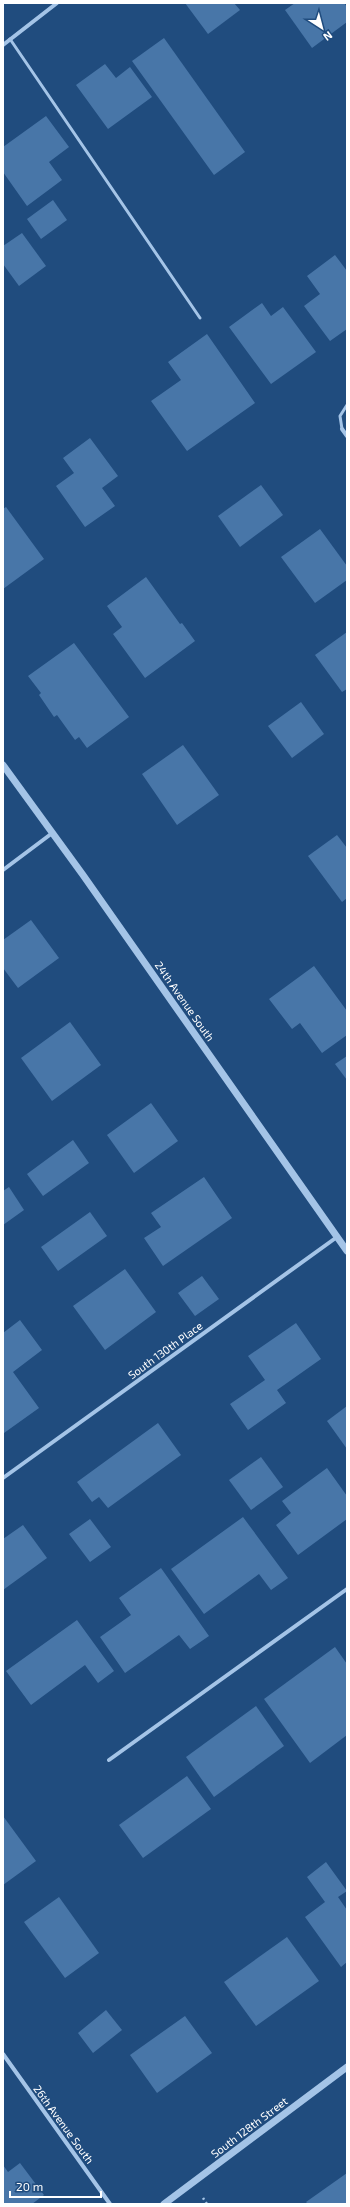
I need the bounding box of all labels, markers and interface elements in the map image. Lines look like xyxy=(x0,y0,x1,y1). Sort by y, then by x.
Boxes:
north arrow xyxy=(302,8,342,48)
text: N xyxy=(321,29,335,44)
street label: 24th Avenue South xyxy=(153,959,217,1043)
street label: South 130th Place xyxy=(125,1319,205,1381)
street label: 26th Avenue South xyxy=(31,2082,97,2166)
street label: South 128th Street xyxy=(208,2094,290,2160)
scale bar xyxy=(10,2173,101,2199)
text: 20 m xyxy=(16,2179,43,2193)

